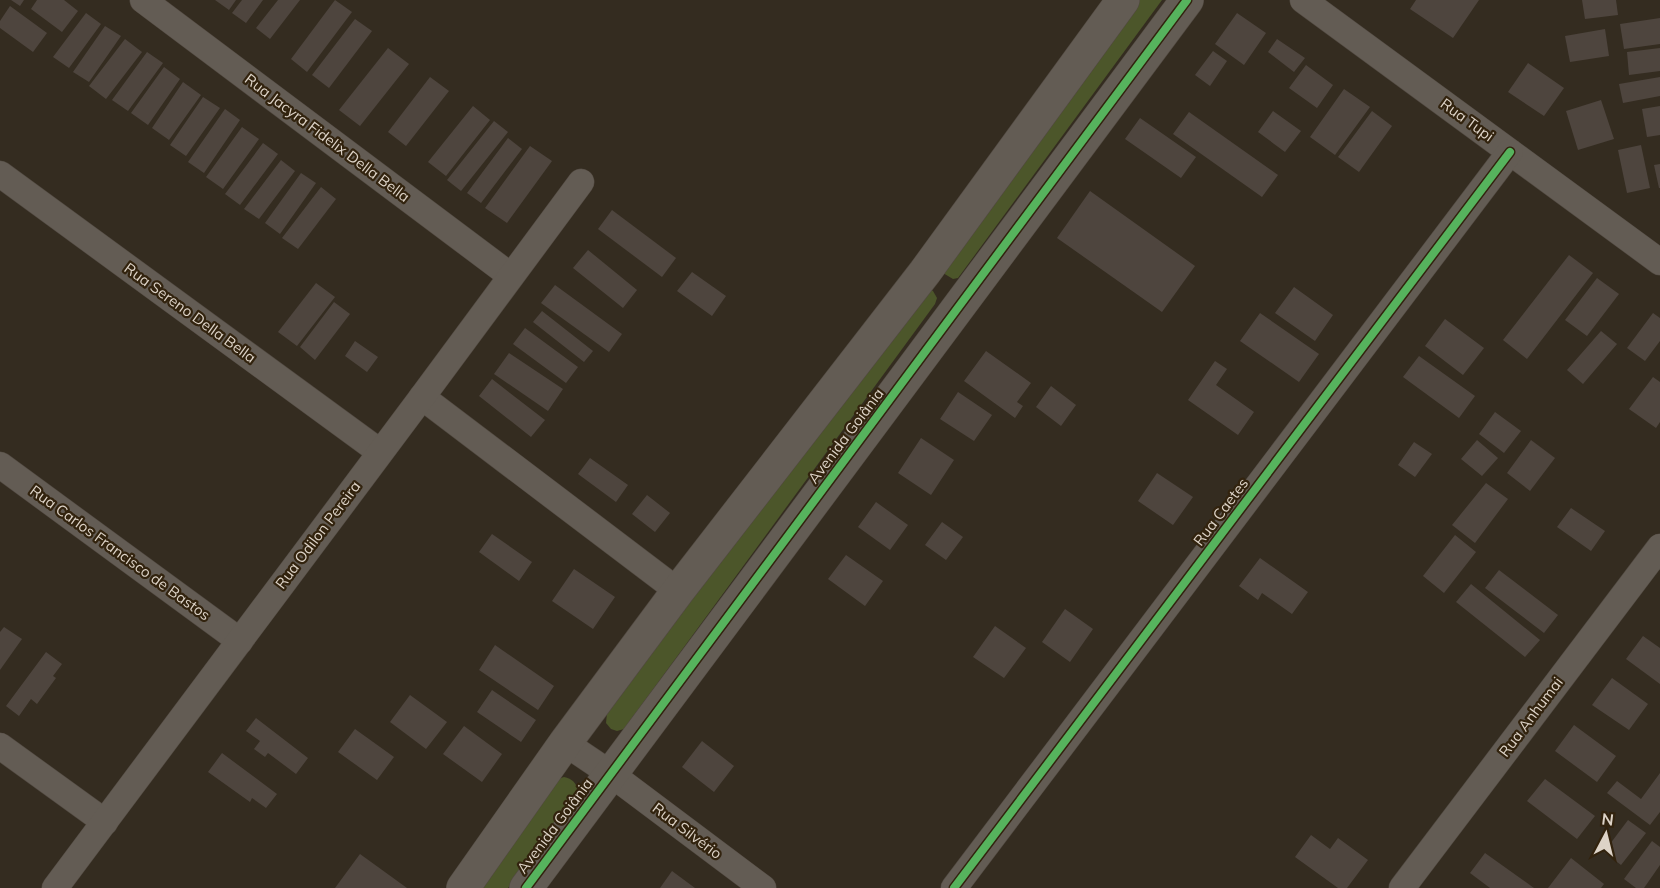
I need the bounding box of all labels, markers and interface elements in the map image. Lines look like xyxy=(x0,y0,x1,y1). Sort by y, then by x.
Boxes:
street label: Rua Jacyra Fidelix Della Bella xyxy=(241,69,414,206)
street label: Rua Tupi xyxy=(1437,94,1498,145)
street label: Rua Sereno Della Bella xyxy=(121,258,260,367)
street label: Avenida Goiânia xyxy=(804,384,888,487)
street label: Rua Caetes xyxy=(1189,474,1252,549)
street label: Rua Odilon Pereira xyxy=(271,477,364,592)
street label: Rua Carlos Francisco de Bastos xyxy=(26,481,214,624)
street label: Rua Anhumai xyxy=(1494,673,1567,760)
street label: Avenida Goiânia xyxy=(513,774,597,877)
street label: Rua Silvério xyxy=(649,798,726,863)
north arrow xyxy=(1576,804,1636,864)
text: N xyxy=(1601,808,1615,830)

